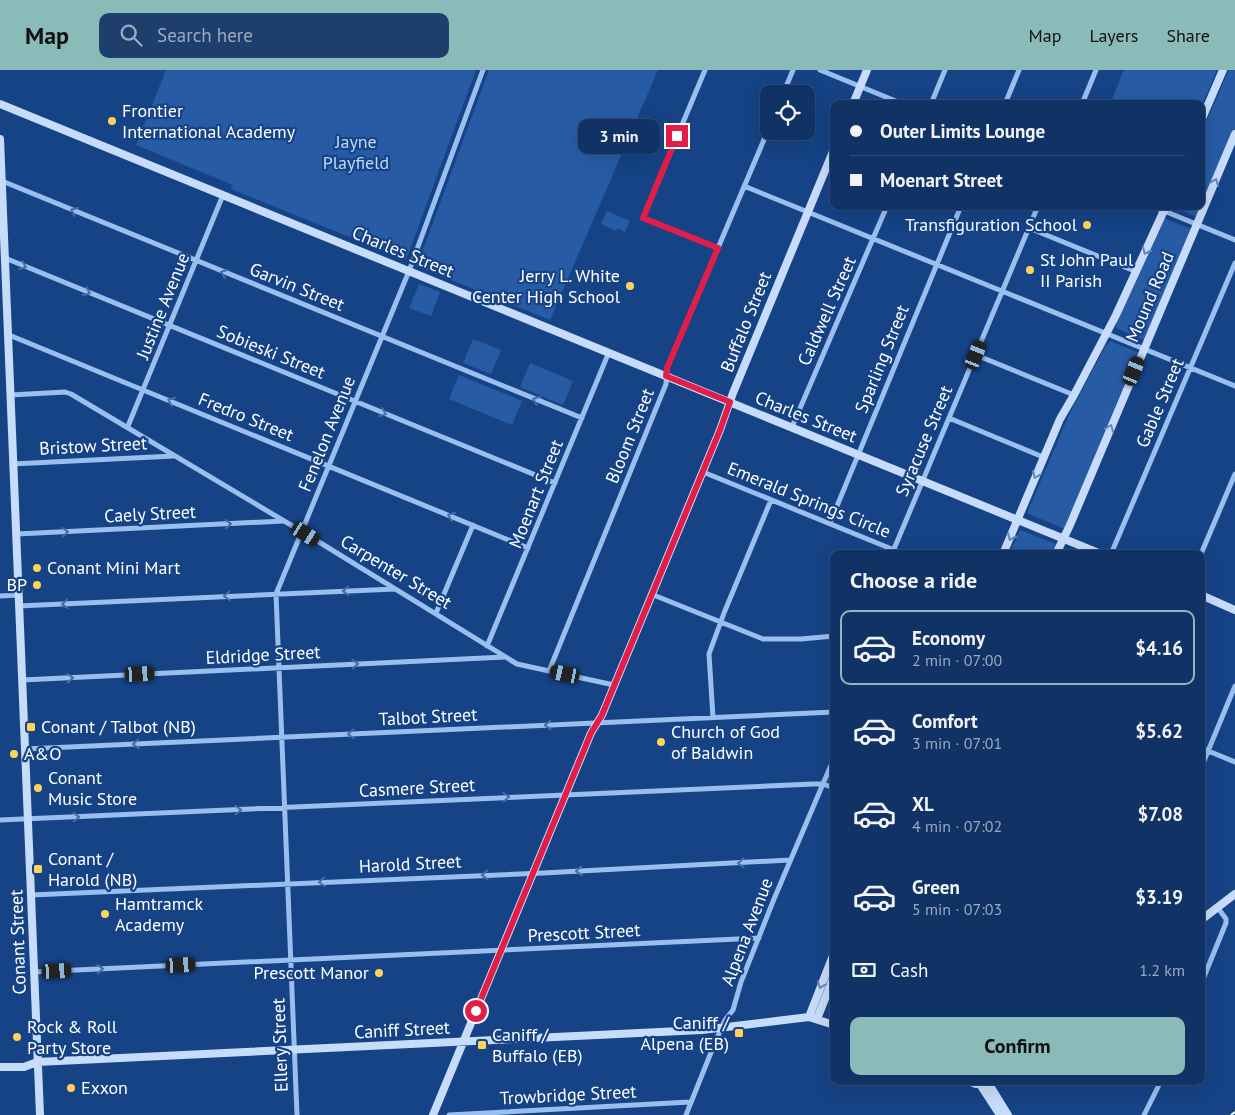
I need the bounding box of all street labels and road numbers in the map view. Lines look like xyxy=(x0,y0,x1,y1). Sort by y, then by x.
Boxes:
street label: Charles Street xyxy=(349,221,458,282)
street label: Mound Road xyxy=(1120,248,1179,345)
street label: Justine Avenue xyxy=(130,249,194,363)
street label: Caldwell Street xyxy=(792,253,861,369)
street label: Garvin Street xyxy=(246,257,348,316)
street label: Buffalo Street xyxy=(715,268,776,375)
street label: Sparling Street xyxy=(849,301,914,416)
street label: Sobieski Street xyxy=(214,319,329,384)
street label: Gable Street xyxy=(1130,355,1189,451)
street label: Fenelon Avenue xyxy=(293,373,360,495)
street label: Syracuse Street xyxy=(890,382,957,500)
street label: Bloom Street xyxy=(600,385,659,487)
street label: Charles Street xyxy=(752,386,861,447)
street label: Fredro Street xyxy=(195,387,297,446)
street label: Bristow Street xyxy=(38,431,147,460)
street label: Moenart Street xyxy=(503,436,568,552)
street label: Emerald Springs Circle xyxy=(724,456,894,543)
street label: Caely Street xyxy=(104,500,196,527)
street label: Carpenter Street xyxy=(336,529,456,614)
street label: Eldridge Street xyxy=(205,640,321,669)
street label: Talbot Street xyxy=(378,702,478,731)
street label: Casmere Street xyxy=(358,773,476,802)
street label: Harold Street xyxy=(358,849,462,878)
street label: Alpena Avenue xyxy=(715,875,778,989)
street label: Conant Street xyxy=(4,889,31,995)
street label: Prescott Street xyxy=(527,918,641,947)
street label: Ellery Street xyxy=(266,998,293,1092)
street label: Caniff Street xyxy=(354,1016,450,1043)
street label: Trowbridge Street xyxy=(499,1079,637,1110)

